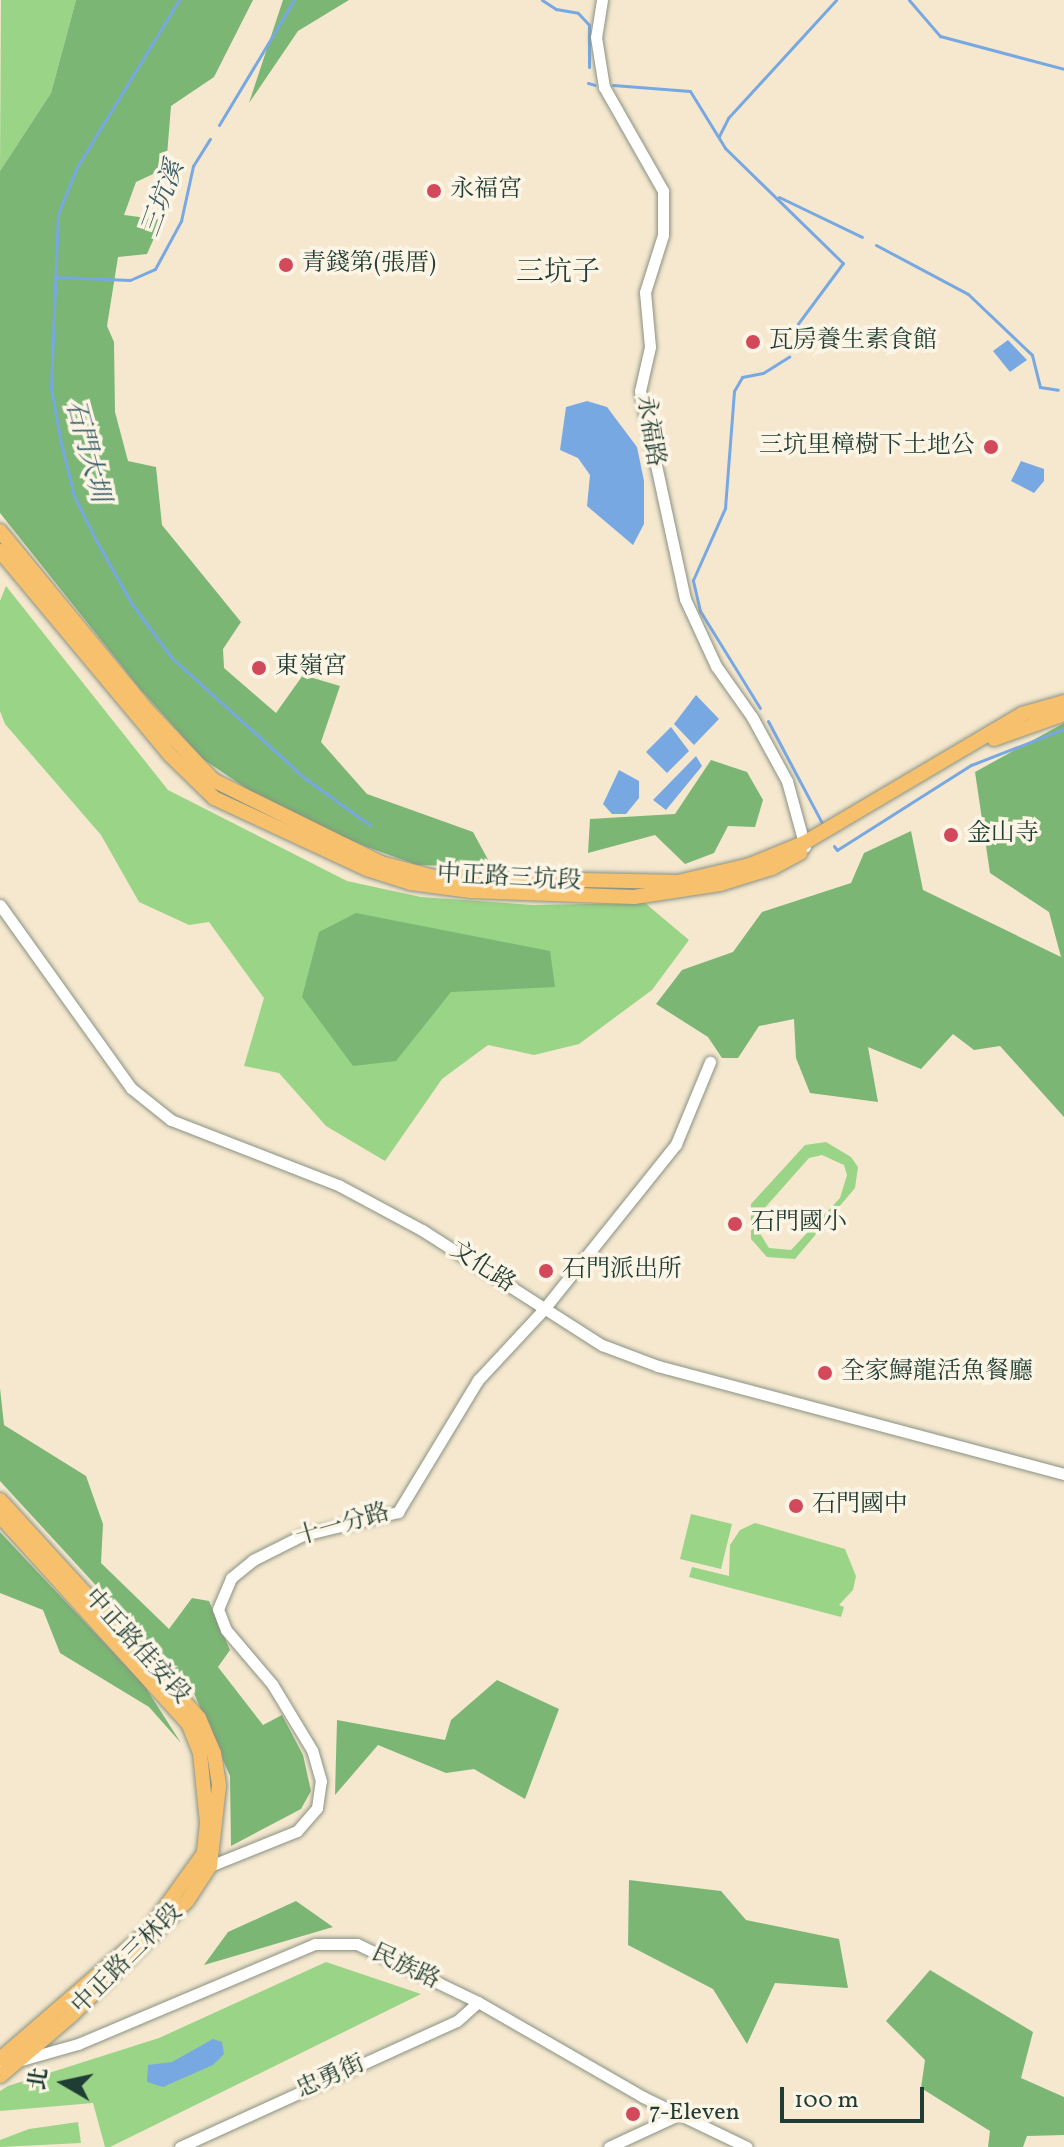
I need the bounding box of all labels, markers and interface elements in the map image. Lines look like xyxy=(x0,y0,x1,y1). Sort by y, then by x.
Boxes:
water label: 三坑溪 xyxy=(136,157,192,241)
place label: 永福宮 xyxy=(450,177,522,205)
marker: 永福宮 xyxy=(425,182,443,200)
place label: 青錢第(張厝) xyxy=(302,251,436,279)
marker: 青錢第(張厝) xyxy=(277,256,295,274)
district label: 三坑子 xyxy=(516,256,600,290)
place label: 瓦房養生素食館 xyxy=(769,328,937,356)
marker: 瓦房養生素食館 xyxy=(744,333,762,351)
street label: 永福路 xyxy=(629,393,669,469)
water label: 石門大圳 xyxy=(57,397,115,505)
place label: 三坑里樟樹下土地公 xyxy=(759,433,975,461)
marker: 三坑里樟樹下土地公 xyxy=(982,438,1000,456)
place label: 東嶺宮 xyxy=(275,654,347,682)
marker: 東嶺宮 xyxy=(250,659,268,677)
place label: 金山寺 xyxy=(967,821,1039,849)
marker: 金山寺 xyxy=(942,826,960,844)
street label: 中正路三坑段 xyxy=(436,861,582,897)
place label: 石門國小 xyxy=(751,1210,847,1238)
marker: 石門國小 xyxy=(726,1215,744,1233)
street label: 文化路 xyxy=(444,1236,520,1300)
place label: 石門派出所 xyxy=(562,1257,682,1285)
marker: 石門派出所 xyxy=(537,1262,555,1280)
place label: 全家鱘龍活魚餐廳 xyxy=(841,1359,1033,1387)
marker: 全家鱘龍活魚餐廳 xyxy=(816,1364,834,1382)
place label: 石門國中 xyxy=(812,1492,908,1520)
marker: 石門國中 xyxy=(787,1497,805,1515)
street label: 十一分路 xyxy=(293,1499,393,1553)
street label: 中正路佳安段 xyxy=(77,1584,195,1710)
street label: 中正路三林段 xyxy=(67,1899,189,2021)
street label: 民族路 xyxy=(366,1940,444,1996)
north arrow xyxy=(24,2043,104,2123)
street label: 忠勇街 xyxy=(292,2050,370,2106)
text: 北 xyxy=(23,2066,57,2092)
scale bar xyxy=(784,2071,928,2121)
text: 100 m xyxy=(794,2084,859,2118)
place label: 7-Eleven xyxy=(649,2100,740,2128)
marker: 7-Eleven xyxy=(624,2105,642,2123)

